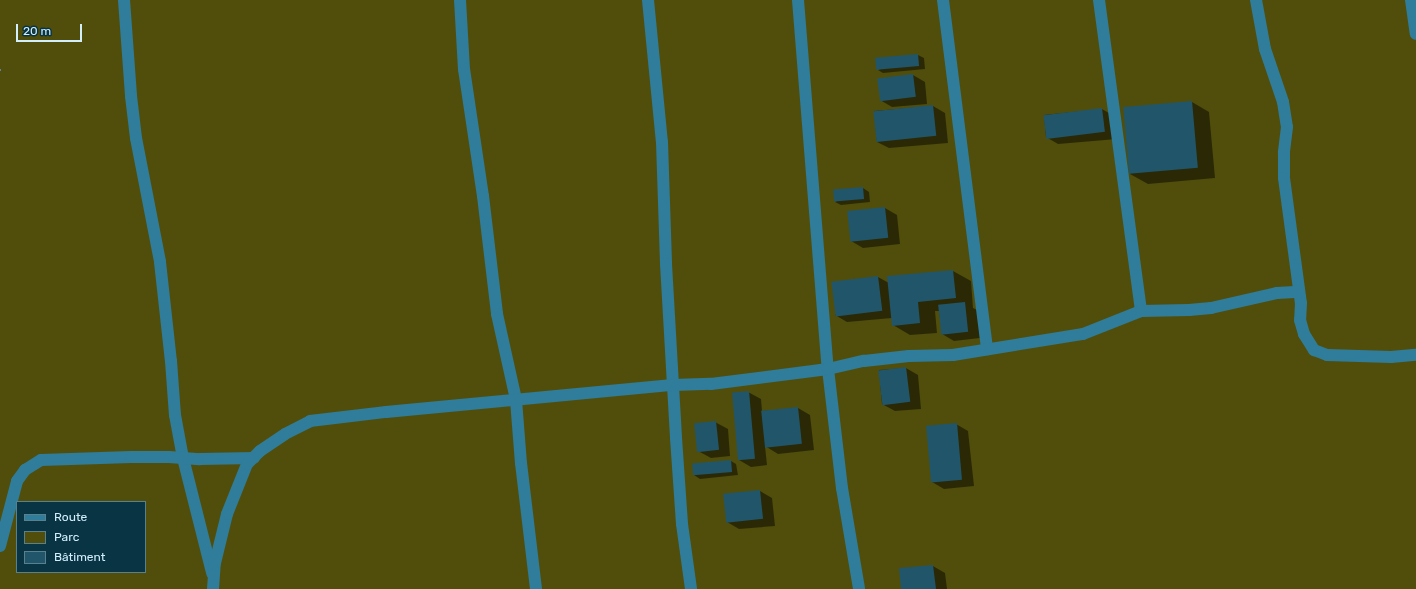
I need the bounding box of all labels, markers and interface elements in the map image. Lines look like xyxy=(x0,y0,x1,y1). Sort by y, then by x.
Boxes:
scale bar xyxy=(18,16,84,42)
text: 20 m xyxy=(23,24,51,38)
legend xyxy=(16,501,146,573)
text: Route xyxy=(54,510,87,524)
text: Parc xyxy=(54,530,79,544)
text: Bâtiment xyxy=(54,550,105,564)

